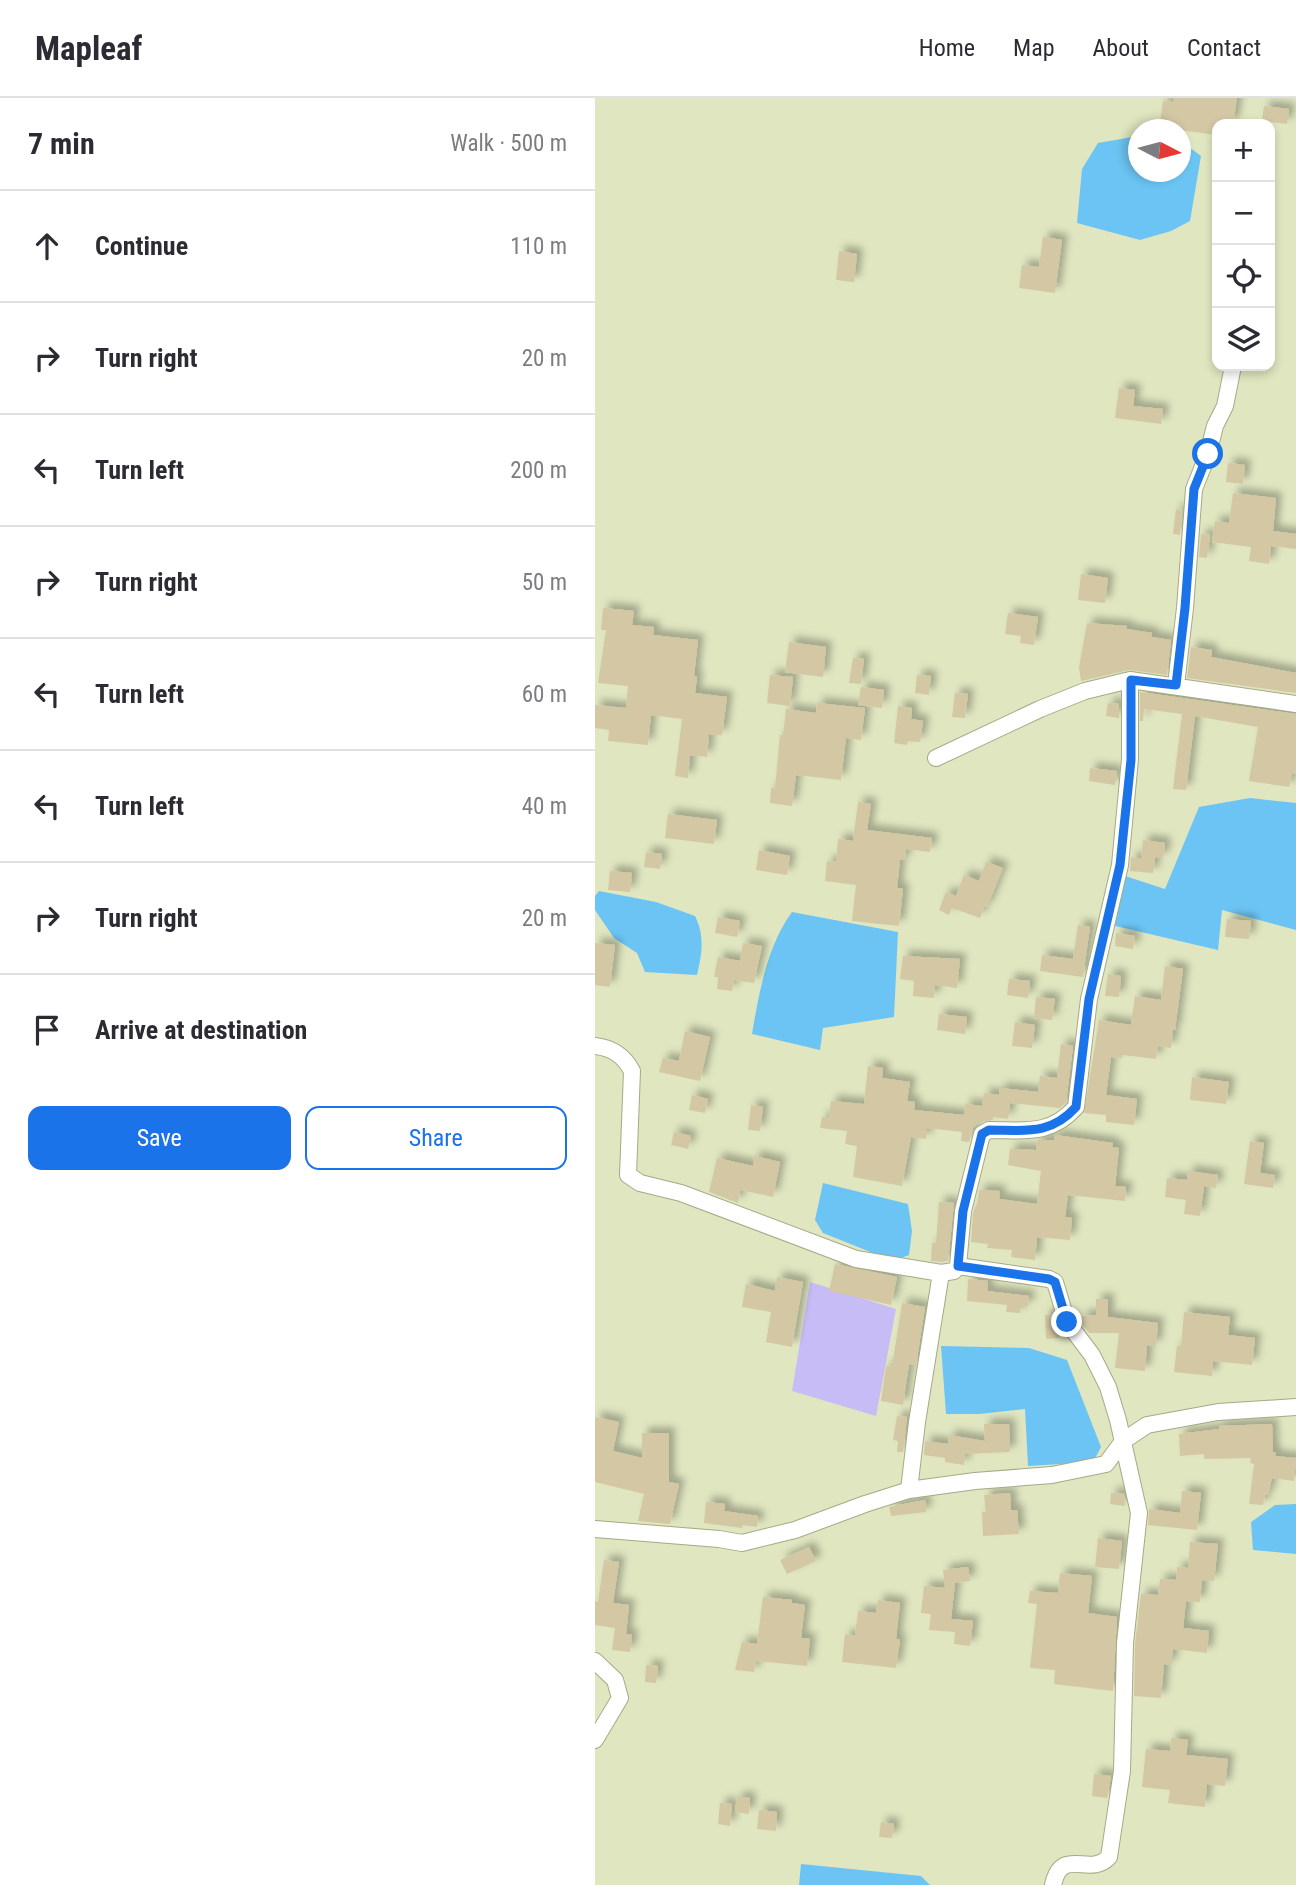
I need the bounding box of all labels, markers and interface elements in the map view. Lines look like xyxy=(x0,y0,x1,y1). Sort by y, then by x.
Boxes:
text: Mapleaf xyxy=(35,29,142,68)
text: Home xyxy=(919,34,975,62)
text: Map xyxy=(1013,34,1055,62)
text: About xyxy=(1093,34,1149,62)
text: Contact xyxy=(1187,34,1261,62)
north arrow xyxy=(1128,119,1191,182)
map controls xyxy=(1212,119,1275,371)
button: + xyxy=(1212,119,1275,182)
text: 7 min xyxy=(28,126,95,161)
text: Walk · 500 m xyxy=(450,130,567,157)
button: − xyxy=(1212,182,1275,245)
icon: ahead xyxy=(28,227,66,265)
text: Continue xyxy=(95,231,188,261)
text: 110 m xyxy=(510,233,567,260)
button: locate xyxy=(1212,245,1275,308)
button: layers xyxy=(1212,308,1275,371)
icon: right xyxy=(28,339,66,377)
text: Turn right xyxy=(95,343,197,373)
text: 20 m xyxy=(522,345,567,372)
route start xyxy=(1192,438,1223,469)
icon: left xyxy=(28,451,66,489)
text: Turn left xyxy=(95,455,184,485)
text: 200 m xyxy=(510,457,567,484)
icon: right xyxy=(28,563,66,601)
text: Turn right xyxy=(95,567,197,597)
text: 50 m xyxy=(522,569,567,596)
icon: left xyxy=(28,675,66,713)
text: Turn left xyxy=(95,679,184,709)
text: 60 m xyxy=(522,681,567,708)
icon: left xyxy=(28,787,66,825)
text: Turn left xyxy=(95,791,184,821)
text: 40 m xyxy=(522,793,567,820)
icon: right xyxy=(28,899,66,937)
text: Turn right xyxy=(95,903,197,933)
text: 20 m xyxy=(522,905,567,932)
icon: arrive xyxy=(28,1011,66,1049)
text: Arrive at destination xyxy=(95,1015,307,1045)
button: Save xyxy=(28,1106,291,1170)
button: Share xyxy=(305,1106,567,1170)
route end xyxy=(1051,1306,1082,1337)

